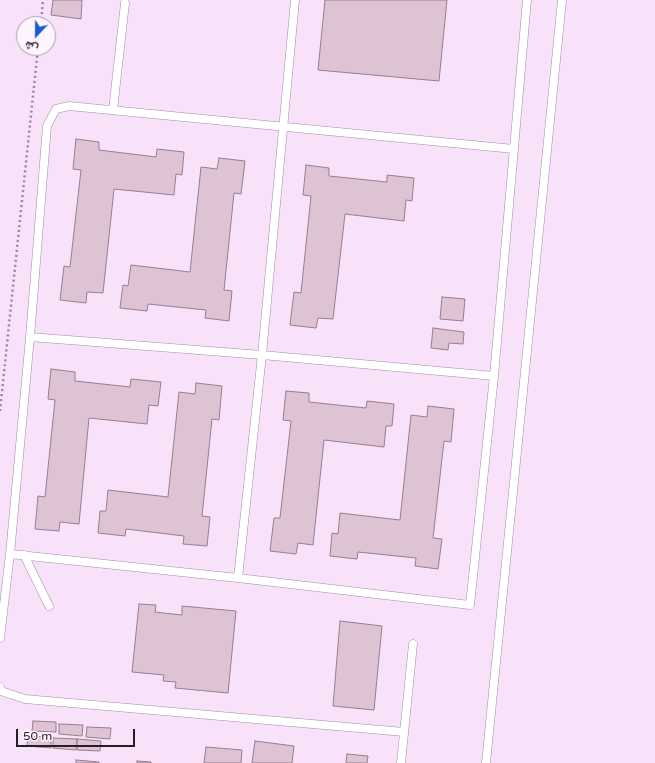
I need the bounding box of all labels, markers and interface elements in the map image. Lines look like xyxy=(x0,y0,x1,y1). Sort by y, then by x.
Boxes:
north arrow xyxy=(16,16,56,56)
text: ش xyxy=(23,38,40,55)
scale bar xyxy=(18,721,137,747)
text: 50 m xyxy=(23,729,52,743)

